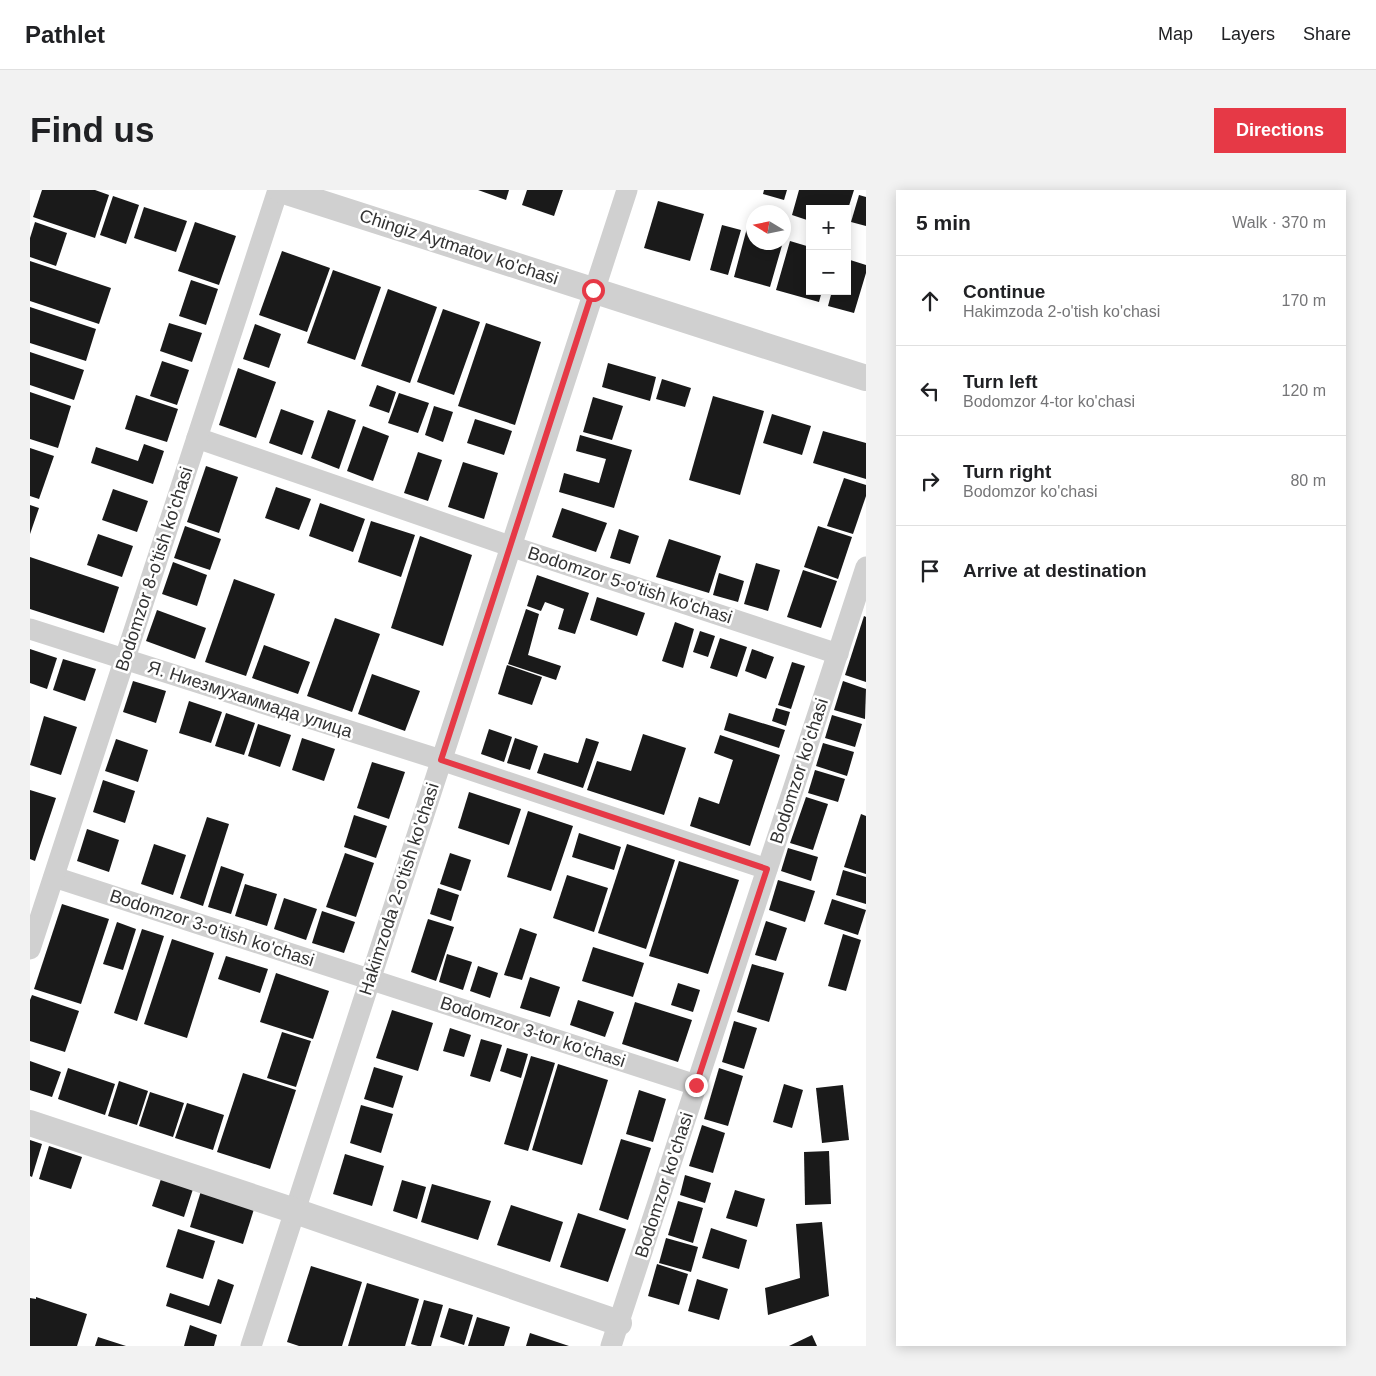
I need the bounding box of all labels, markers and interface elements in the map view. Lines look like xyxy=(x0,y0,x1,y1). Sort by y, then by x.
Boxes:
text: Pathlet xyxy=(25,21,105,48)
text: Map xyxy=(1158,24,1193,44)
text: Layers xyxy=(1221,24,1275,44)
text: Share xyxy=(1303,24,1351,44)
button: Directions xyxy=(1214,108,1346,153)
text: Find us xyxy=(30,110,154,149)
street label: Chingiz Aytmatov ko'chasi xyxy=(357,205,561,289)
north arrow xyxy=(746,205,791,250)
map controls xyxy=(806,205,851,295)
button: + xyxy=(806,205,851,250)
text: 5 min xyxy=(916,211,971,234)
text: Walk · 370 m xyxy=(1232,214,1326,231)
button: − xyxy=(806,250,851,295)
route start xyxy=(582,279,605,302)
text: Continue xyxy=(963,281,1045,302)
icon: ahead xyxy=(916,287,944,315)
text: 170 m xyxy=(1282,292,1326,309)
text: Hakimzoda 2-o'tish ko'chasi xyxy=(963,303,1160,320)
text: Turn left xyxy=(963,371,1038,392)
icon: left xyxy=(916,377,944,405)
text: 120 m xyxy=(1282,382,1326,399)
text: Bodomzor 4-tor ko'chasi xyxy=(963,393,1135,410)
text: Turn right xyxy=(963,461,1051,482)
street label: Bodomzor 8-o'tish ko'chasi xyxy=(111,464,197,674)
icon: right xyxy=(916,467,944,495)
text: 80 m xyxy=(1290,472,1326,489)
text: Bodomzor ko'chasi xyxy=(963,483,1098,500)
street label: Bodomzor 5-o'tish ko'chasi xyxy=(525,542,735,628)
icon: arrive xyxy=(916,557,944,585)
text: Arrive at destination xyxy=(963,560,1147,581)
street label: Я. Ниезмухаммада улица xyxy=(145,656,356,742)
street label: Bodomzor ko'chasi xyxy=(766,696,832,846)
street label: Hakimzoda 2-o'tish ko'chasi xyxy=(355,780,443,998)
street label: Bodomzor 3-o'tish ko'chasi xyxy=(107,885,317,971)
street label: Bodomzor 3-tor ko'chasi xyxy=(438,993,628,1071)
route end xyxy=(685,1074,708,1097)
street label: Bodomzor ko'chasi xyxy=(631,1110,697,1260)

